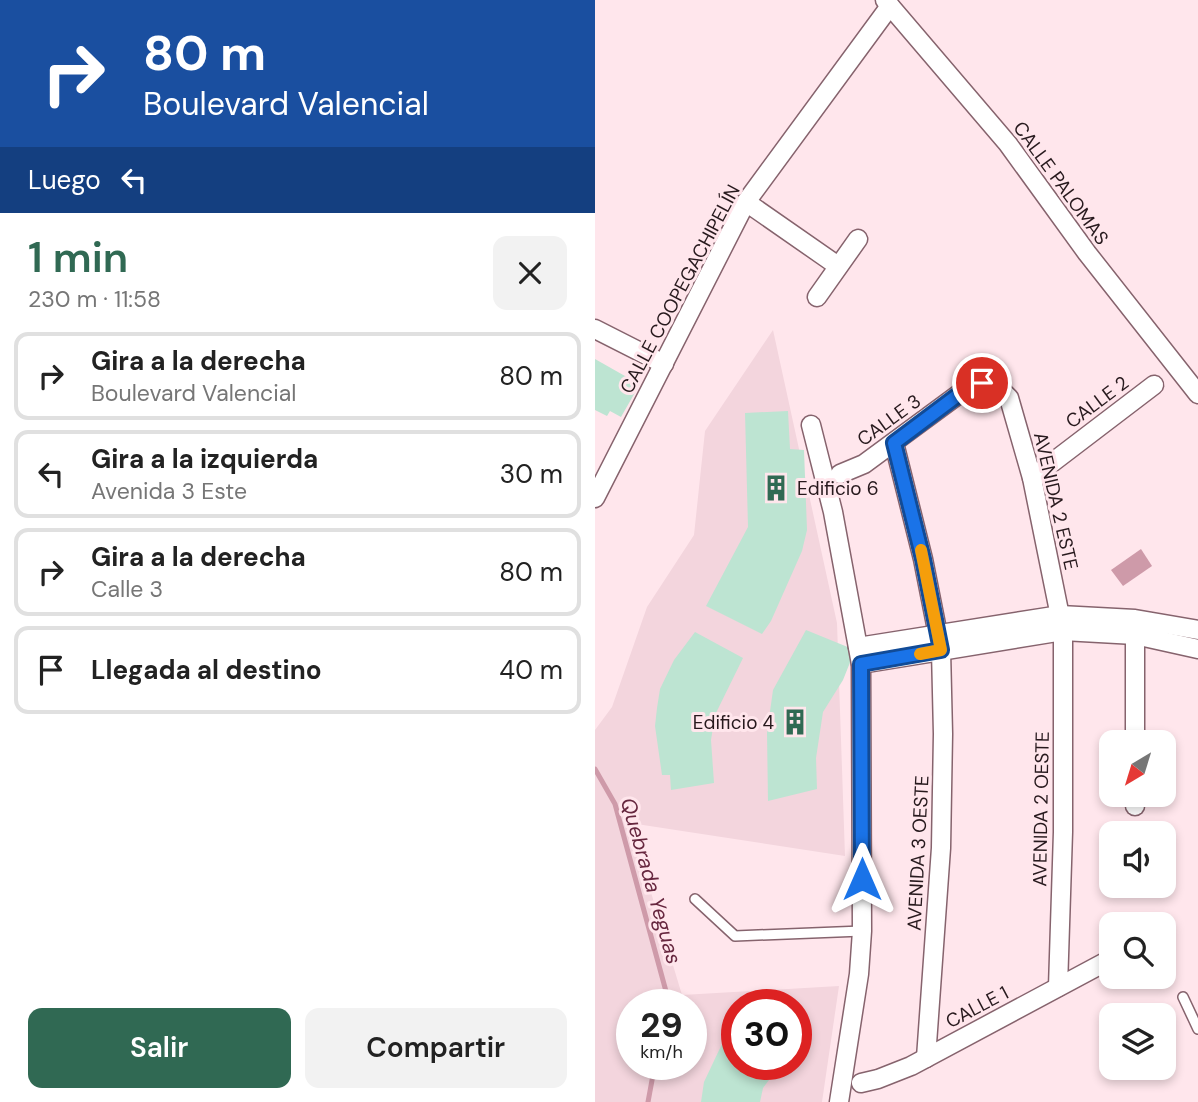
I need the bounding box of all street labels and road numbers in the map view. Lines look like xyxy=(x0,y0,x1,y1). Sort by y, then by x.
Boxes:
street label: CALLE PALOMAS xyxy=(1008,116,1114,250)
street label: CALLE COOPEGACHIPELÍN xyxy=(614,180,746,398)
street label: CALLE 2 xyxy=(1060,370,1134,434)
street label: CALLE 3 xyxy=(852,388,926,452)
street label: AVENIDA 2 ESTE xyxy=(1028,430,1084,572)
street label: AVENIDA 2 OESTE xyxy=(1027,731,1055,887)
street label: AVENIDA 3 OESTE xyxy=(901,775,935,931)
street label: CALLE 1 xyxy=(941,980,1013,1034)

